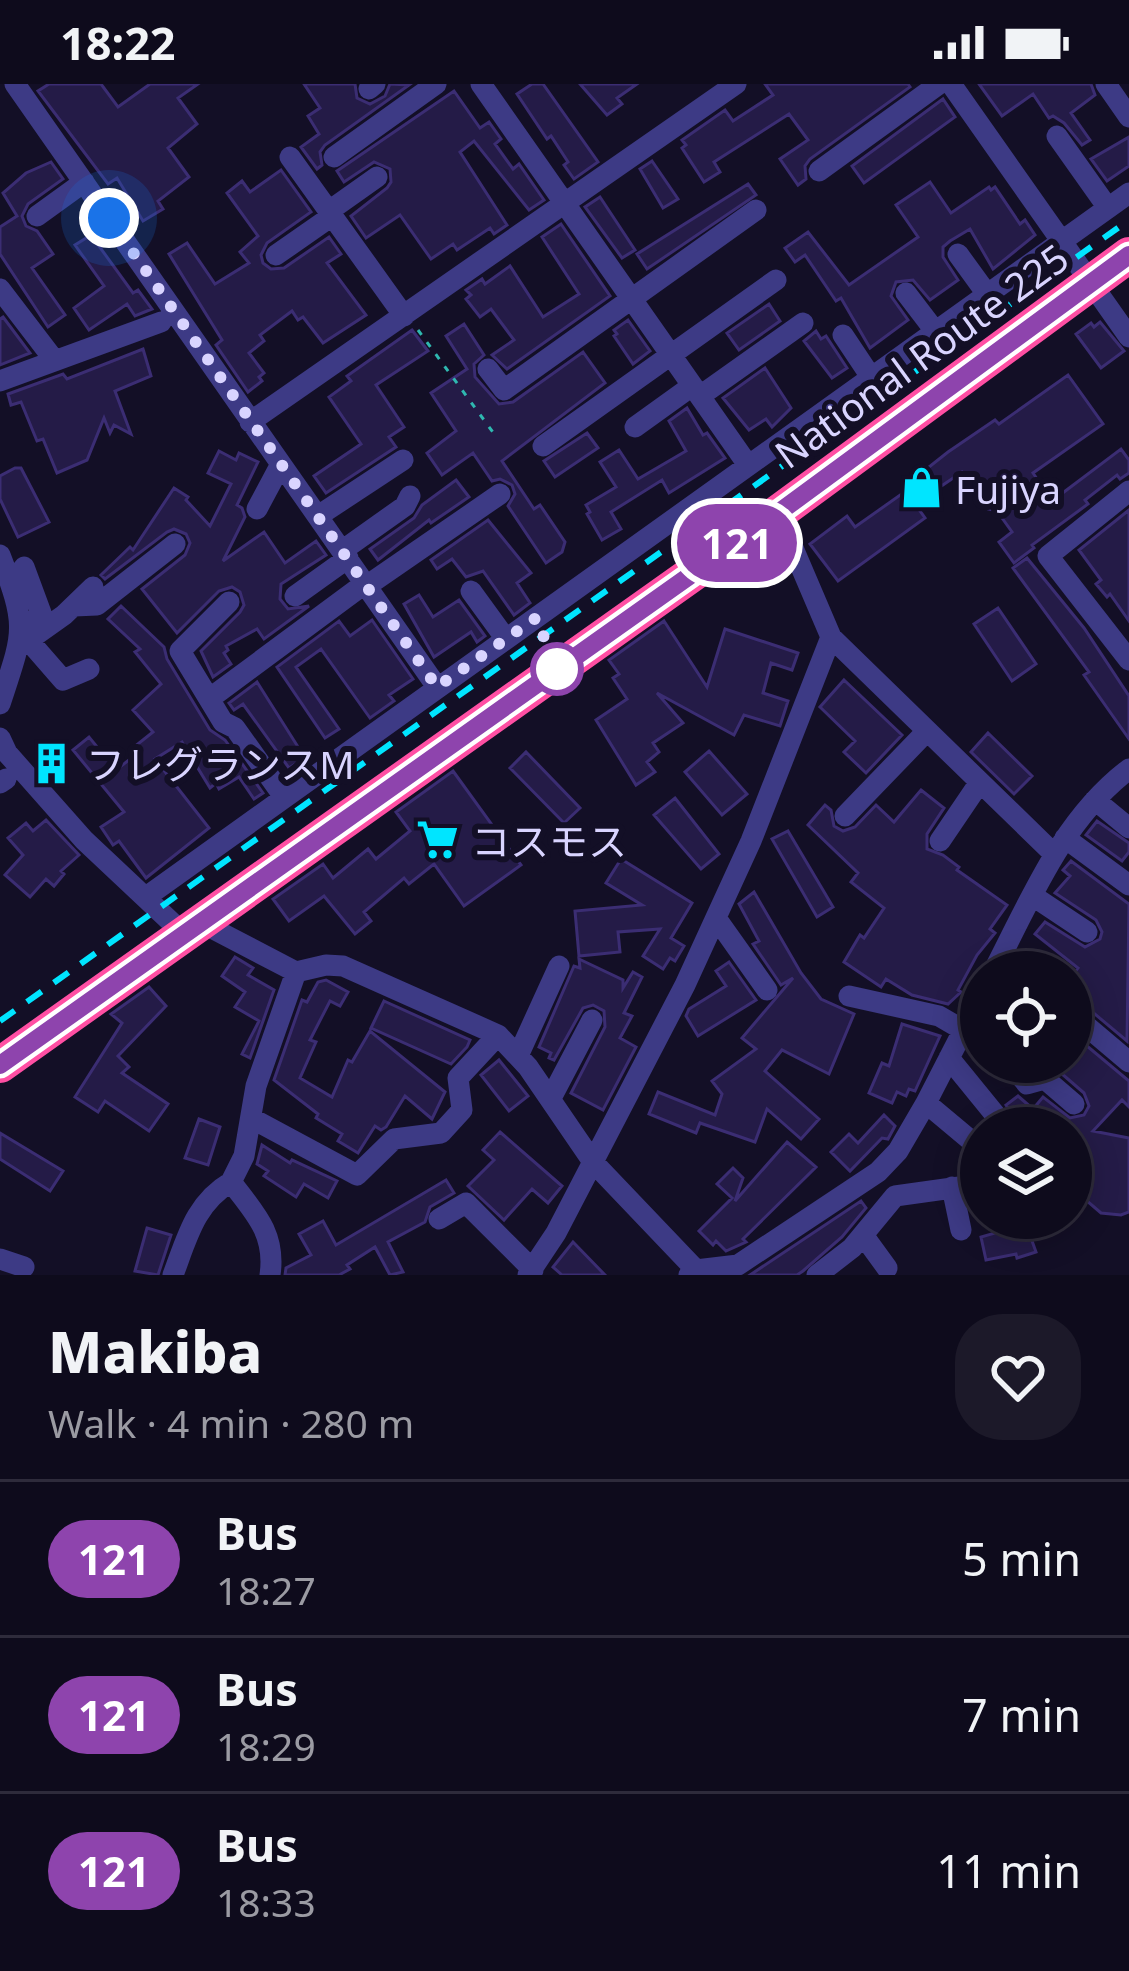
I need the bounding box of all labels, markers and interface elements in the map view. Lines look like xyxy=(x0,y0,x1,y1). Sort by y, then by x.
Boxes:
text: 18:22 xyxy=(60,12,176,73)
your location xyxy=(79,188,139,248)
street label: National Route 225 xyxy=(764,231,1078,479)
place label: Fujiya xyxy=(955,462,1061,515)
shop icon: Fujiya xyxy=(898,465,944,511)
line badge: 121 xyxy=(668,504,806,582)
text: 121 xyxy=(701,514,773,571)
unlabelled marker xyxy=(532,644,582,694)
place label: フレグランスM xyxy=(86,737,355,790)
building icon: フレグランスM xyxy=(29,740,75,786)
place label: コスモス xyxy=(471,814,627,867)
supermarket icon: コスモス xyxy=(414,817,460,863)
map controls xyxy=(960,951,1092,1239)
button: locate xyxy=(960,951,1092,1083)
button: layers xyxy=(960,1107,1092,1239)
text: Makiba xyxy=(48,1312,262,1390)
button: heart xyxy=(955,1314,1081,1440)
text: Walk · 4 min · 280 m xyxy=(48,1396,414,1449)
text: Bus xyxy=(216,1502,298,1563)
text: 5 min xyxy=(962,1528,1081,1589)
text: 121 xyxy=(78,1530,150,1587)
text: 18:27 xyxy=(216,1563,316,1616)
text: Bus xyxy=(216,1658,298,1719)
text: 7 min xyxy=(962,1684,1081,1745)
text: 121 xyxy=(78,1686,150,1743)
text: 18:29 xyxy=(216,1719,316,1772)
text: Bus xyxy=(216,1814,298,1875)
text: 11 min xyxy=(936,1840,1081,1901)
text: 121 xyxy=(78,1842,150,1899)
text: 18:33 xyxy=(216,1875,316,1928)

